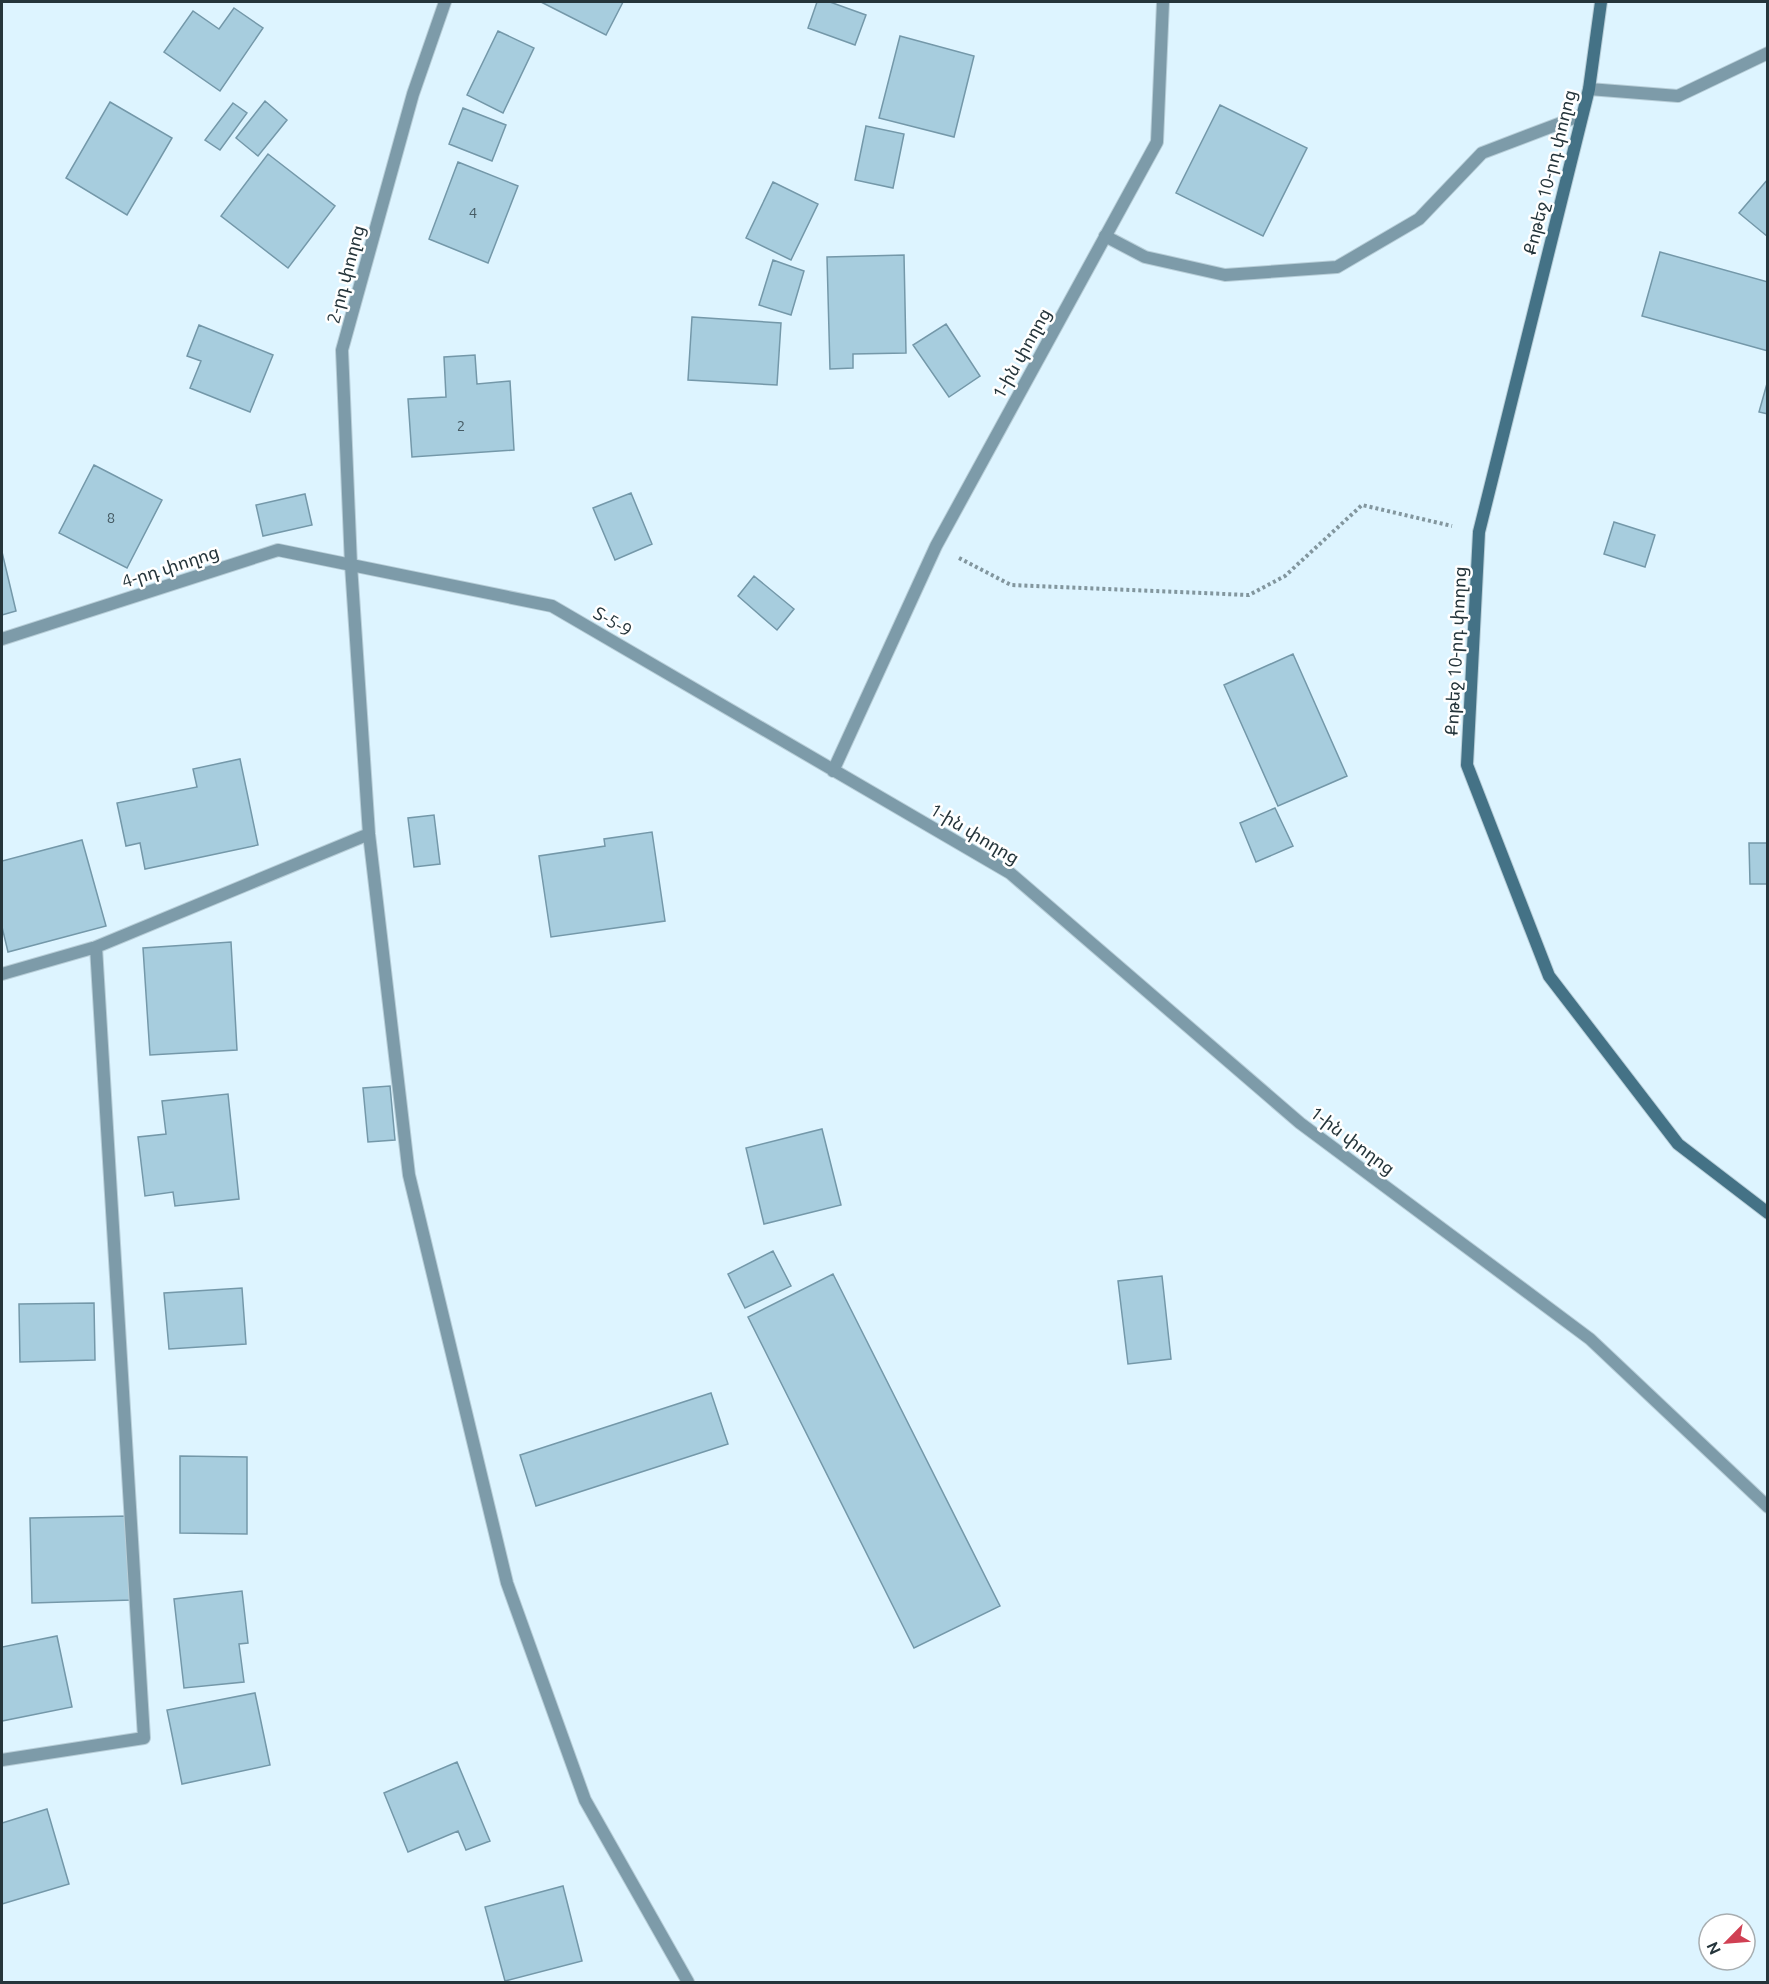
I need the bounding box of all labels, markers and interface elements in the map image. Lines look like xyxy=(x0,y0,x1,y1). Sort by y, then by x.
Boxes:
street label: Քոթեջ 10-րդ փողոց xyxy=(1519,87,1580,257)
house number: 4 xyxy=(469,204,477,221)
street label: 2-րդ փողոց xyxy=(322,223,369,326)
street label: 1-ին փողոց xyxy=(988,304,1055,402)
house number: 2 xyxy=(457,417,465,434)
house number: 8 xyxy=(107,509,115,526)
street label: 4-րդ փողոց xyxy=(119,541,221,592)
street label: Քոթեջ 10-րդ փողոց xyxy=(1441,566,1470,736)
street label: Տ-5-9 xyxy=(590,602,636,640)
street label: 1-ին փողոց xyxy=(926,799,1023,868)
street label: 1-ին փողոց xyxy=(1306,1102,1399,1179)
north arrow xyxy=(1697,1912,1757,1972)
text: N xyxy=(1703,1939,1724,1958)

